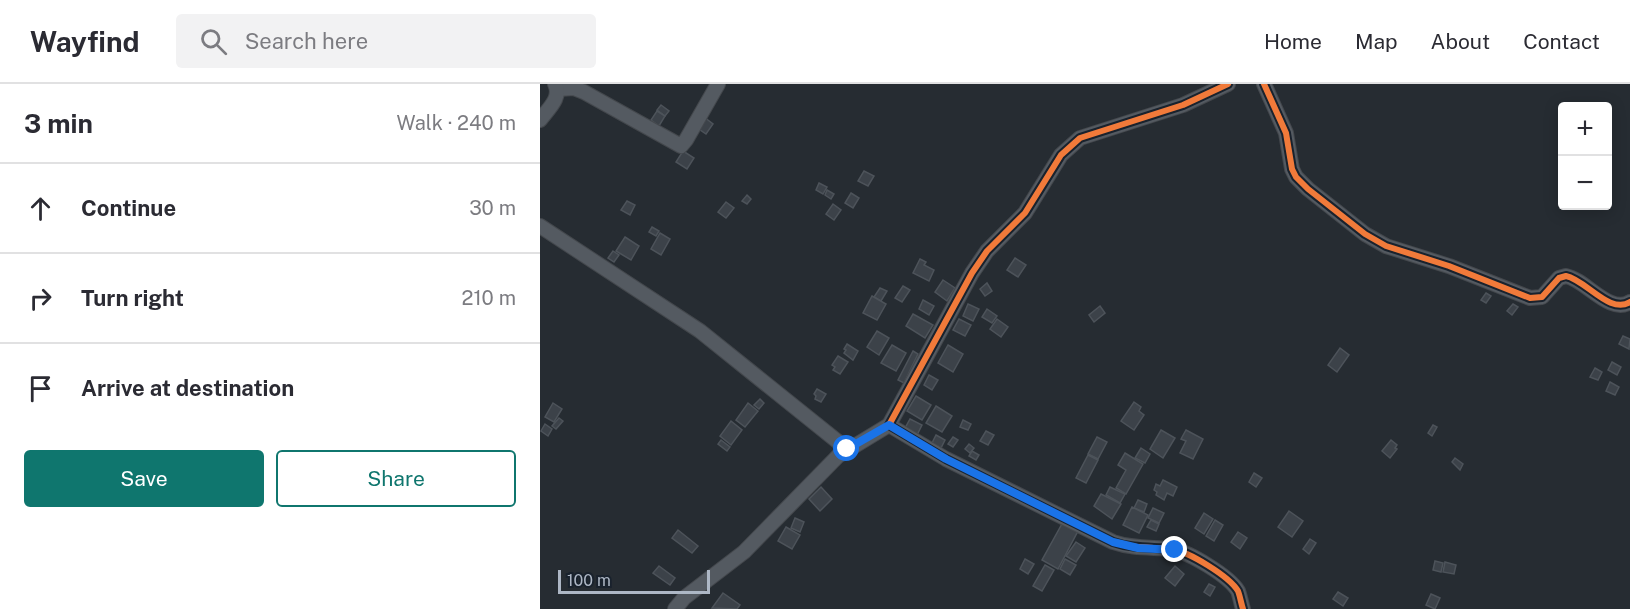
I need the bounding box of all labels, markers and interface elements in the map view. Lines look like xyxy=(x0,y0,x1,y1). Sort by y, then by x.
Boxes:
search box xyxy=(176,14,596,68)
text: Wayfind xyxy=(30,25,140,58)
icon: search xyxy=(197,25,230,58)
text: Search here xyxy=(245,28,368,54)
text: Home xyxy=(1264,29,1322,54)
text: Map xyxy=(1355,29,1398,54)
text: About xyxy=(1431,29,1490,54)
text: Contact xyxy=(1523,29,1600,54)
map controls xyxy=(1558,102,1612,210)
button: + xyxy=(1558,102,1612,156)
text: 3 min xyxy=(24,108,93,139)
text: Walk · 240 m xyxy=(396,111,516,135)
button: − xyxy=(1558,156,1612,210)
icon: ahead xyxy=(24,192,57,225)
text: Continue xyxy=(81,195,176,221)
text: 30 m xyxy=(469,196,516,220)
icon: right xyxy=(24,282,57,315)
text: Turn right xyxy=(81,285,184,311)
text: 210 m xyxy=(462,286,516,310)
icon: arrive xyxy=(24,372,57,405)
text: Arrive at destination xyxy=(81,375,294,401)
route start xyxy=(833,435,859,461)
button: Save xyxy=(24,450,264,507)
button: Share xyxy=(276,450,516,507)
route end xyxy=(1161,536,1187,562)
scale bar xyxy=(558,567,710,594)
text: 100 m xyxy=(567,571,611,590)

